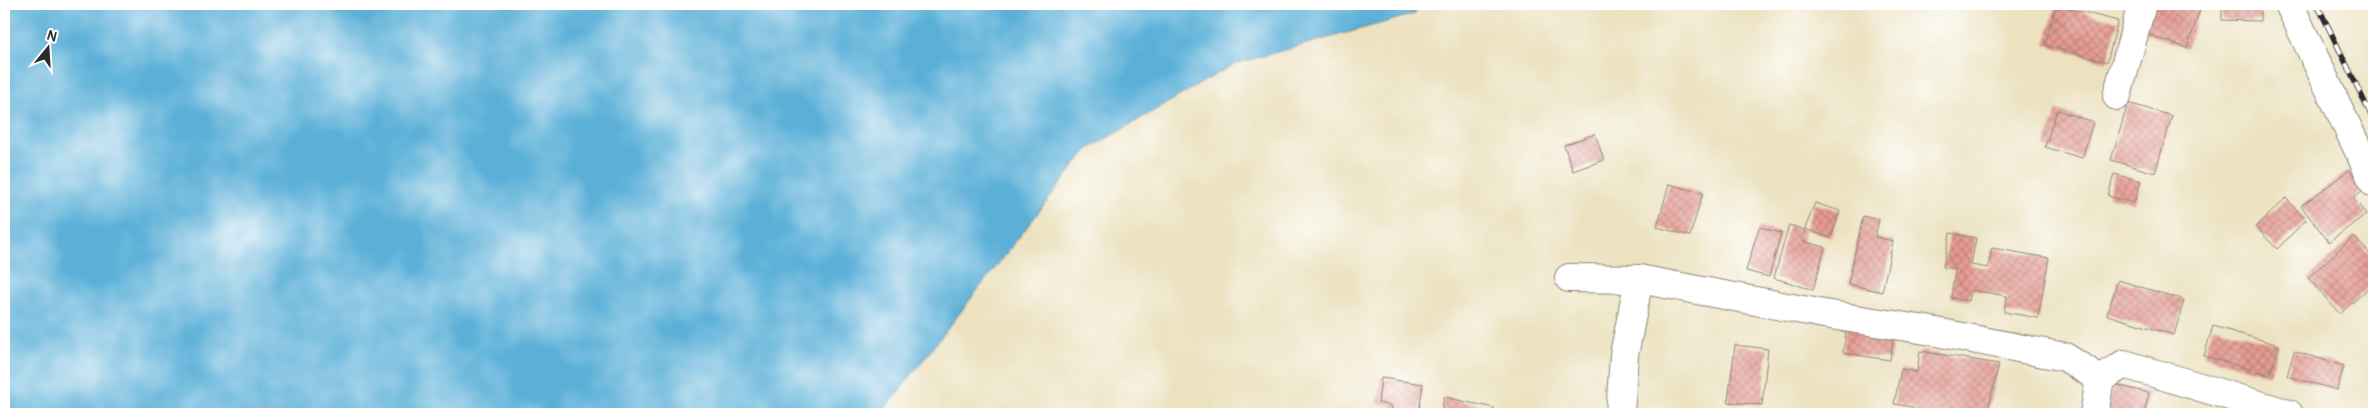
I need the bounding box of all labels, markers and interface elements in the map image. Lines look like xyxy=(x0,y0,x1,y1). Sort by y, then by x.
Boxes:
north arrow xyxy=(22,22,72,72)
text: N xyxy=(45,27,59,46)

